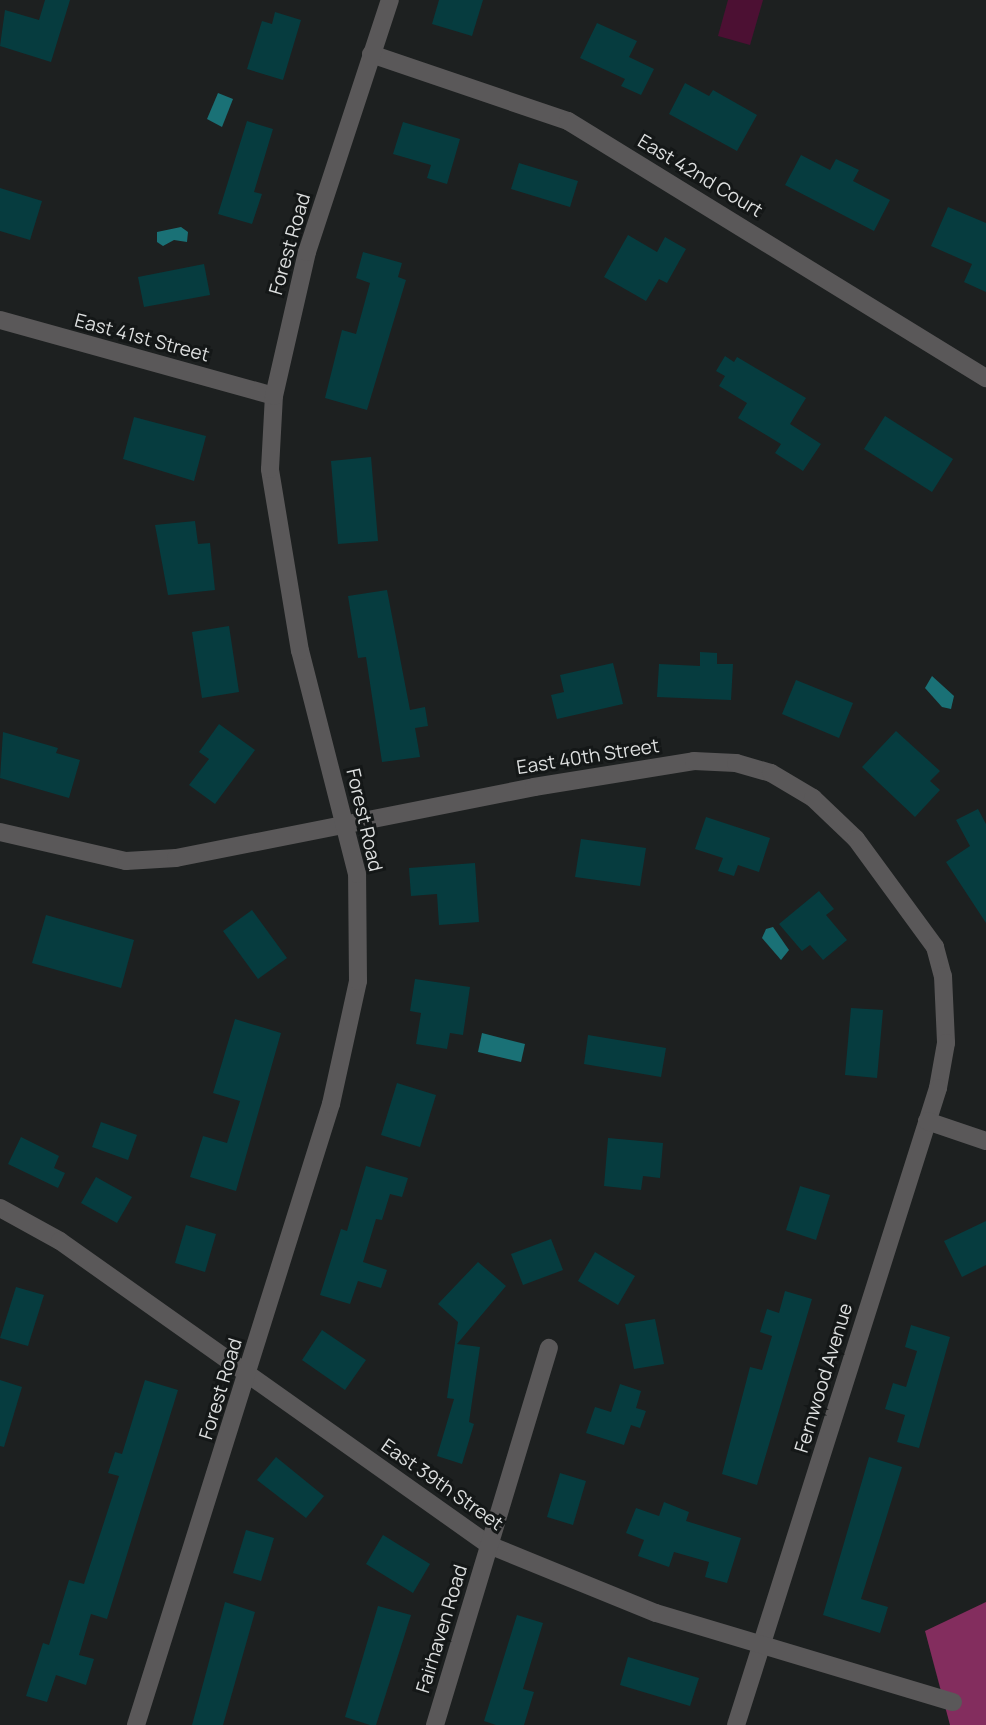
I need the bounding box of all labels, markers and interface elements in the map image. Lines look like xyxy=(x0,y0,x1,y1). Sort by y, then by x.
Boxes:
street label: East 42nd Court xyxy=(633,130,767,222)
street label: Forest Road xyxy=(265,191,315,297)
street label: East 41st Street xyxy=(72,309,212,367)
street label: East 40th Street xyxy=(515,734,661,780)
street label: Forest Road xyxy=(341,766,387,874)
street label: Fernwood Avenue xyxy=(790,1300,858,1456)
street label: Forest Road xyxy=(195,1336,247,1442)
street label: East 39th Street xyxy=(377,1434,507,1536)
street label: Fairhaven Road xyxy=(412,1562,472,1696)

